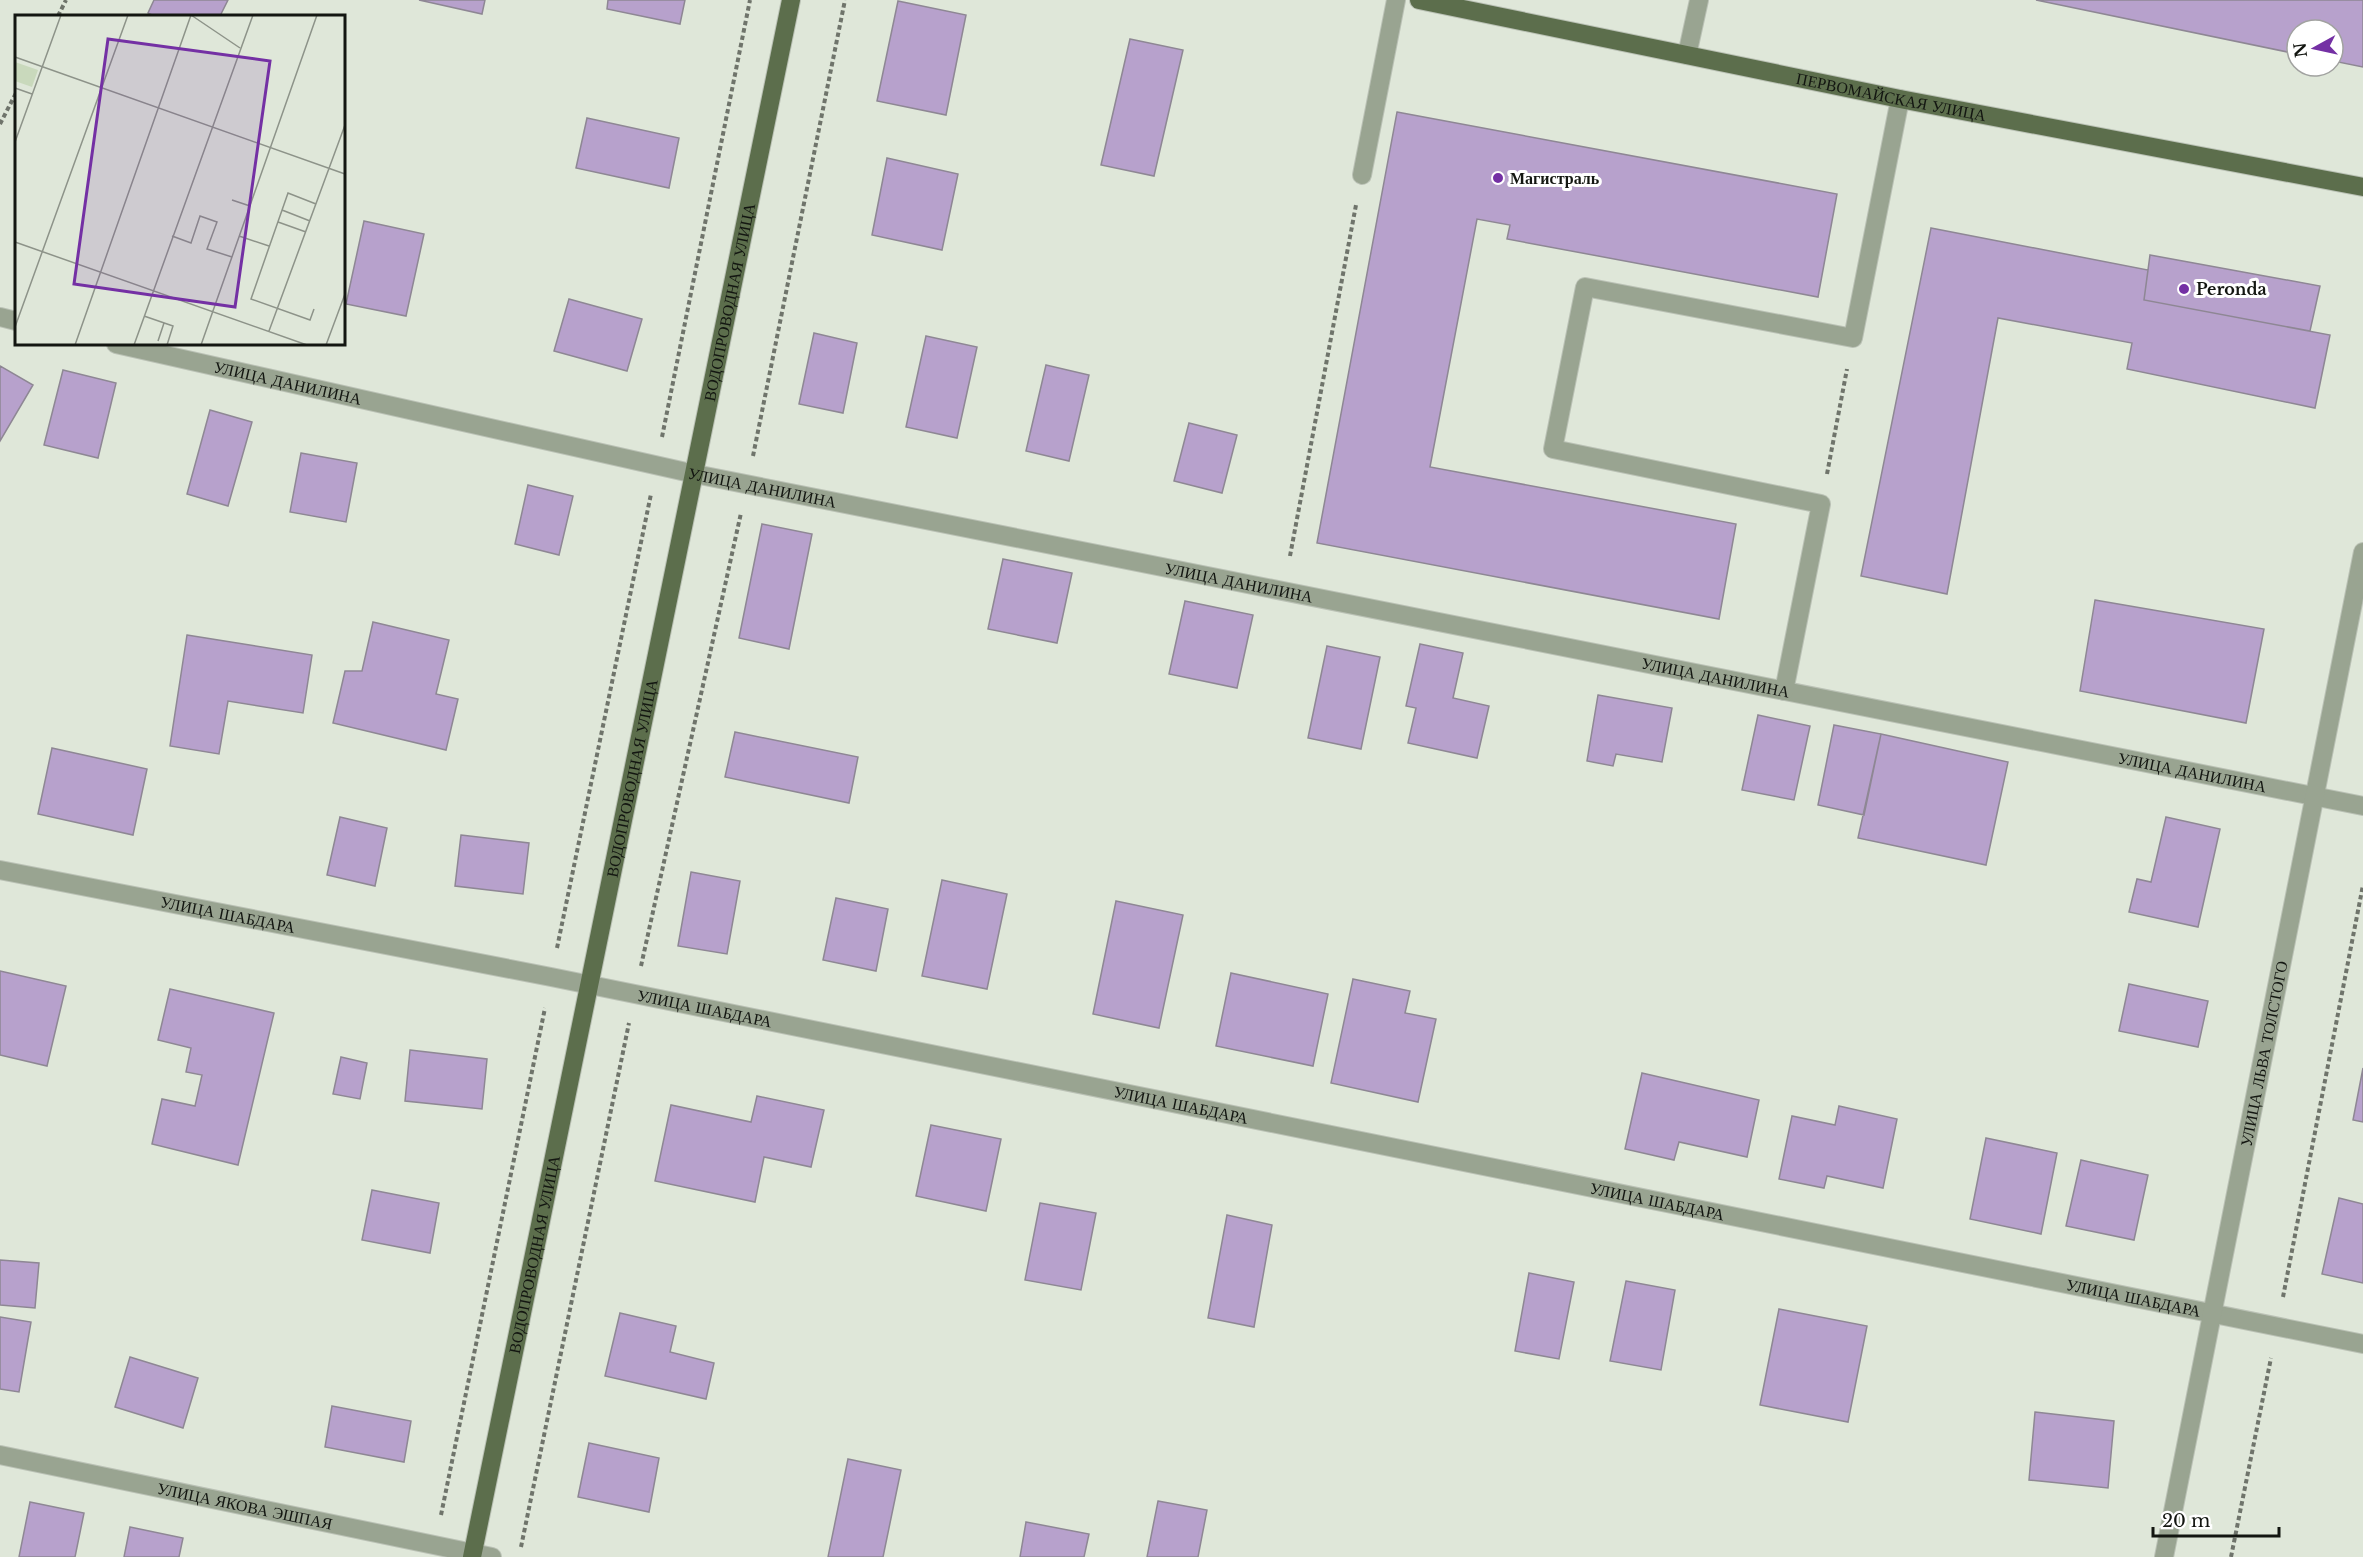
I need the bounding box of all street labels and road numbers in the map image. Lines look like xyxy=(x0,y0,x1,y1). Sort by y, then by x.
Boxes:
street label: ПЕРВОМАЙСКАЯ УЛИЦА xyxy=(1795,68,1988,125)
street label: ВОДОПРОВОДНАЯ УЛИЦА xyxy=(699,201,759,403)
street label: УЛИЦА ДАНИЛИНА xyxy=(212,356,364,409)
street label: УЛИЦА ДАНИЛИНА xyxy=(686,463,839,512)
street label: УЛИЦА ДАНИЛИНА xyxy=(1163,558,1315,607)
street label: УЛИЦА ДАНИЛИНА xyxy=(1640,653,1792,702)
street label: ВОДОПРОВОДНАЯ УЛИЦА xyxy=(602,677,662,879)
street label: УЛИЦА ДАНИЛИНА xyxy=(2116,747,2269,797)
street label: УЛИЦА ШАБДАРА xyxy=(159,891,297,937)
street label: УЛИЦА ЛЬВА ТОЛСТОГО xyxy=(2235,959,2292,1148)
street label: УЛИЦА ШАБДАРА xyxy=(636,985,774,1032)
street label: УЛИЦА ШАБДАРА xyxy=(1112,1081,1250,1128)
street label: ВОДОПРОВОДНАЯ УЛИЦА xyxy=(504,1153,564,1355)
street label: УЛИЦА ШАБДАРА xyxy=(1588,1178,1727,1225)
street label: УЛИЦА ШАБДАРА xyxy=(2065,1274,2203,1321)
street label: УЛИЦА ЯКОВА ЭШПАЯ xyxy=(155,1478,335,1534)

